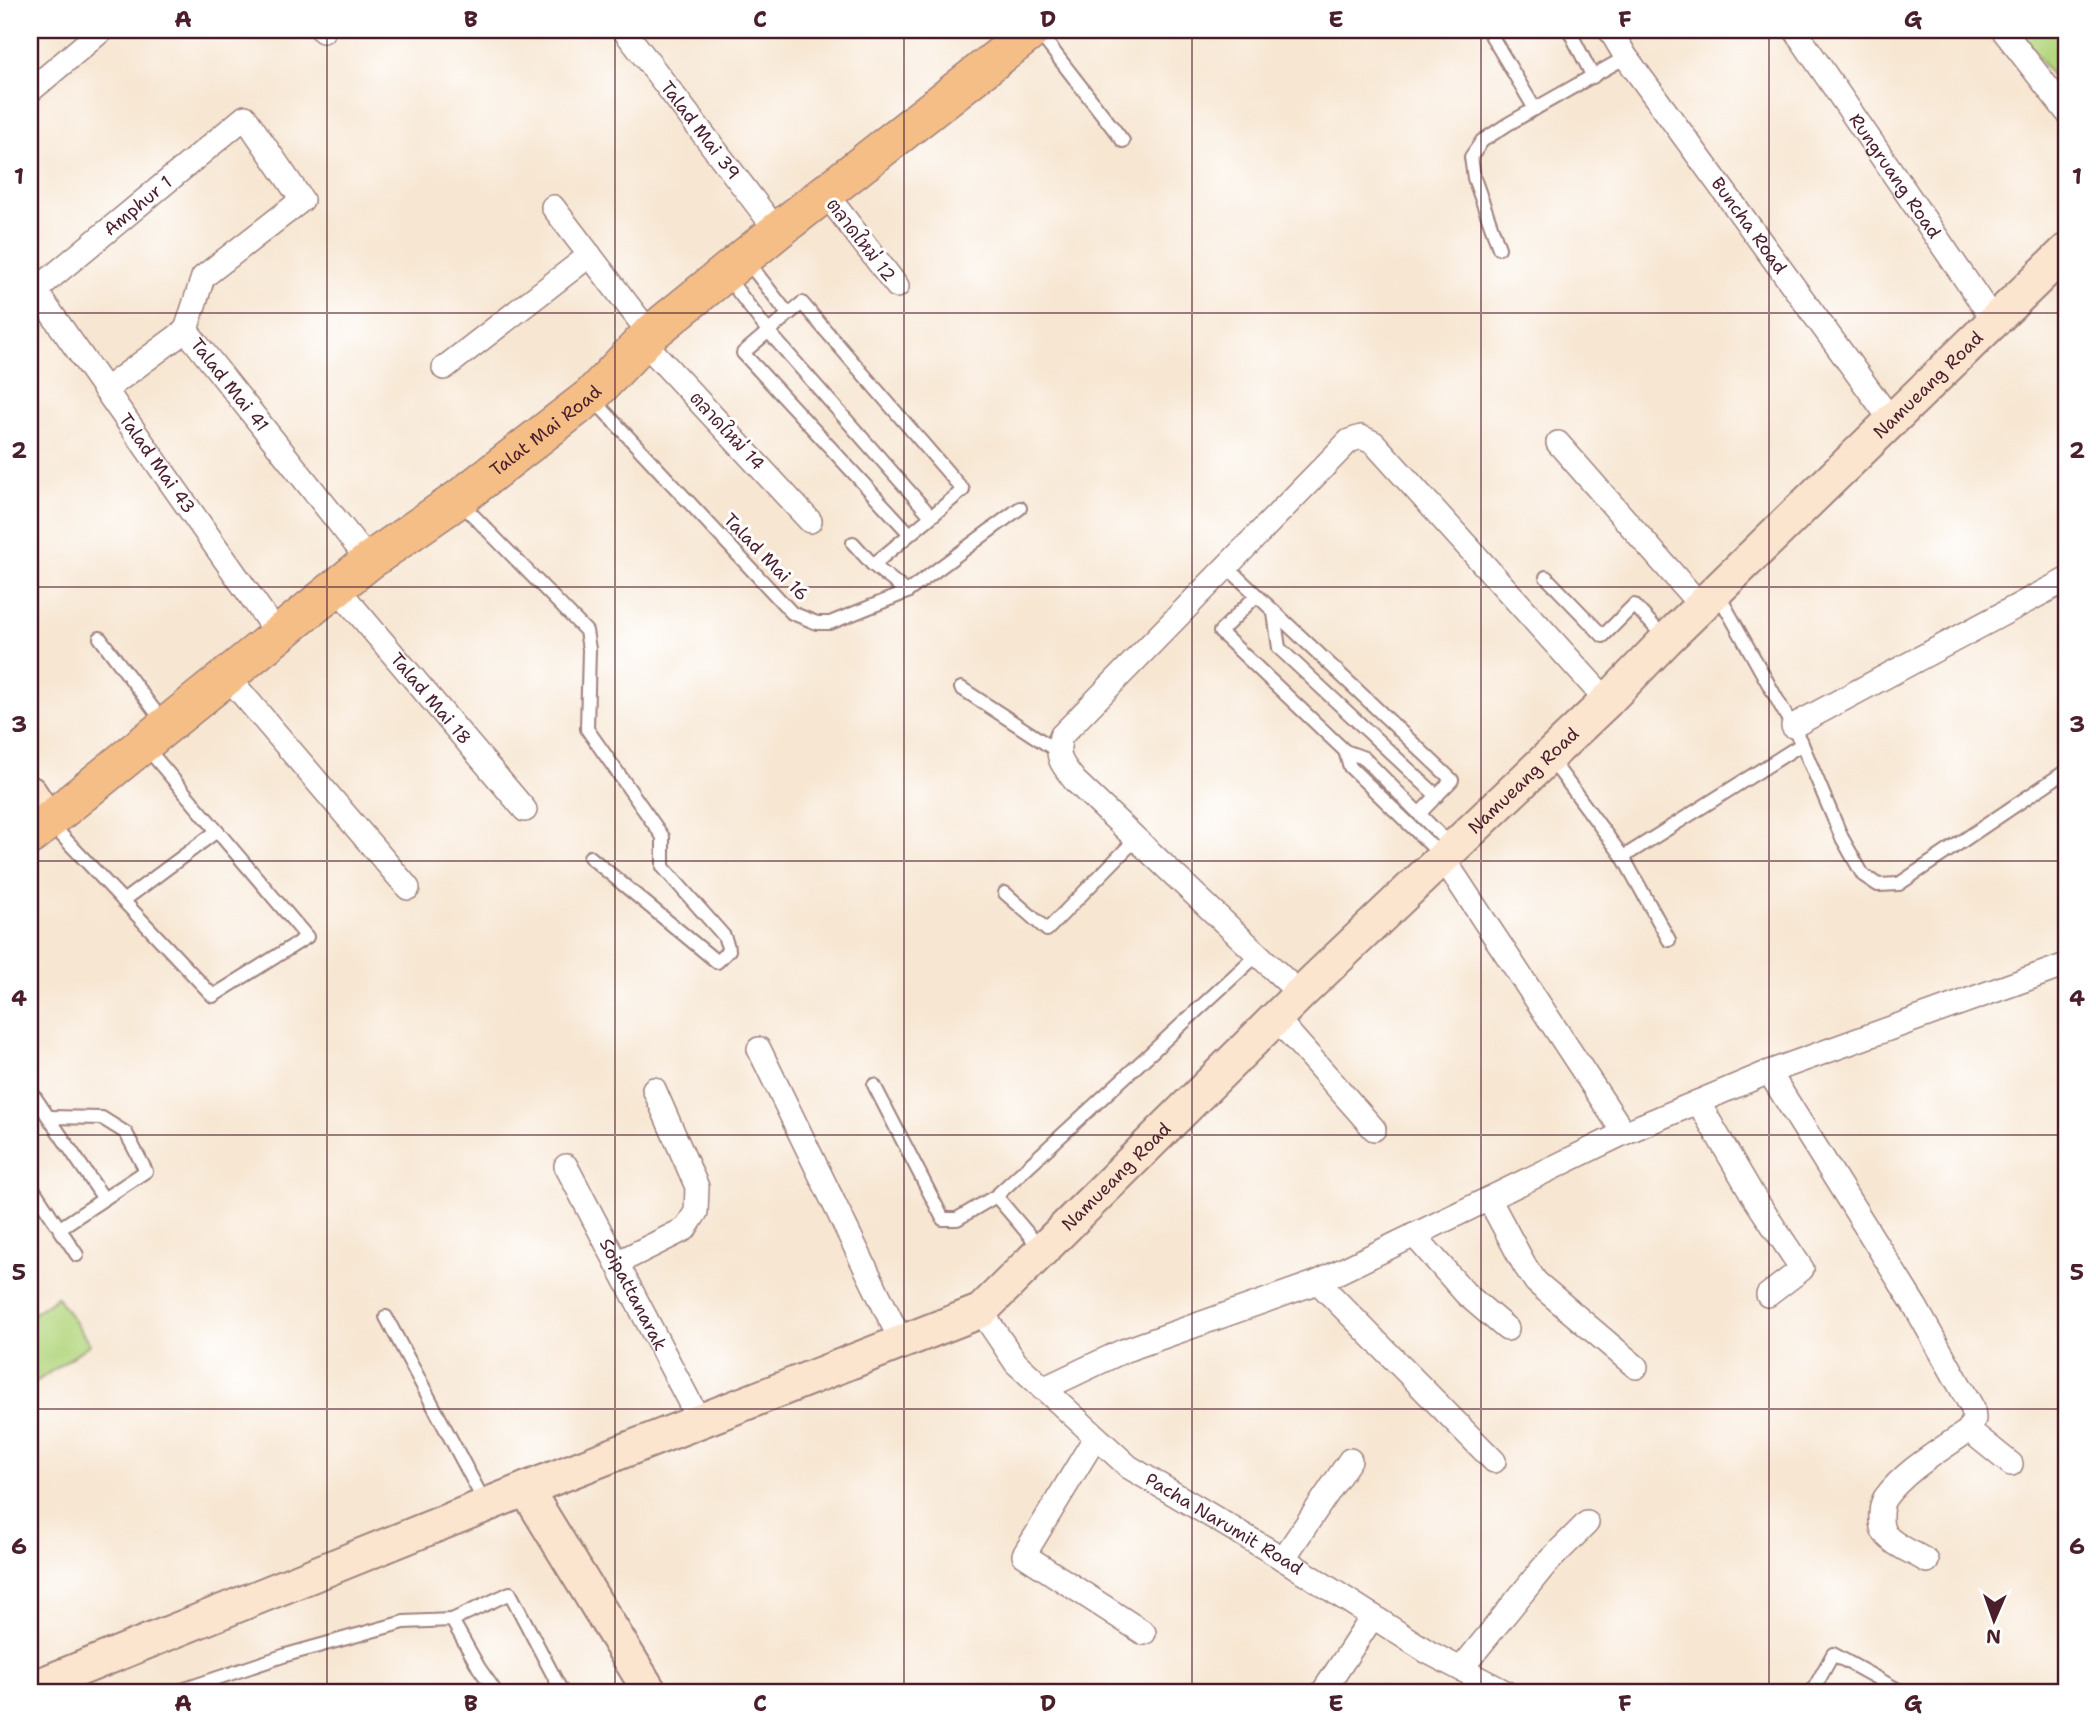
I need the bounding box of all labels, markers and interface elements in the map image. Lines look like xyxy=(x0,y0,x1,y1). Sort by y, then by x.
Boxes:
text: A xyxy=(174,4,192,34)
text: B xyxy=(464,4,478,34)
text: C xyxy=(753,4,767,34)
text: D xyxy=(1040,4,1056,34)
text: E xyxy=(1328,4,1344,34)
text: F xyxy=(1618,4,1632,34)
text: G xyxy=(1904,4,1923,34)
street label: Talad Mai 39 xyxy=(655,76,746,184)
street label: Rungruang Road xyxy=(1844,109,1946,243)
text: 1 xyxy=(14,161,24,191)
text: 1 xyxy=(2072,161,2082,191)
street label: Amphur 1 xyxy=(99,170,177,241)
street label: Buncha Road xyxy=(1706,172,1792,279)
street label: ตลาดใหม่ 12 xyxy=(821,193,902,287)
street label: Namueang Road xyxy=(1868,326,1988,444)
street label: Talad Mai 41 xyxy=(185,333,274,437)
street label: Talat Mai Road xyxy=(485,380,607,482)
street label: ตลาดใหม่ 14 xyxy=(684,386,770,476)
street label: Talad Mai 43 xyxy=(113,408,201,518)
text: 2 xyxy=(11,435,27,465)
text: 2 xyxy=(2069,435,2085,465)
street label: Talad Mai 16 xyxy=(718,508,814,606)
street label: Talad Mai 18 xyxy=(385,648,477,750)
text: 3 xyxy=(11,709,27,739)
text: 3 xyxy=(2069,709,2085,739)
street label: Namueang Road xyxy=(1463,722,1584,839)
text: 4 xyxy=(11,983,27,1013)
text: 4 xyxy=(2069,983,2085,1013)
street label: Namueang Road xyxy=(1056,1117,1176,1236)
street label: Soipattanarak xyxy=(594,1234,673,1355)
text: 5 xyxy=(12,1257,26,1287)
text: 5 xyxy=(2070,1257,2084,1287)
street label: Pacha Narumit Road xyxy=(1141,1467,1308,1580)
text: 6 xyxy=(11,1531,27,1561)
text: 6 xyxy=(2069,1531,2085,1561)
north arrow xyxy=(1960,1586,2030,1656)
text: N xyxy=(1985,1624,2001,1649)
text: A xyxy=(174,1688,192,1718)
text: B xyxy=(464,1688,478,1718)
text: C xyxy=(753,1688,767,1718)
text: D xyxy=(1040,1688,1056,1718)
text: E xyxy=(1328,1688,1344,1718)
text: F xyxy=(1618,1688,1632,1718)
text: G xyxy=(1904,1688,1923,1718)

